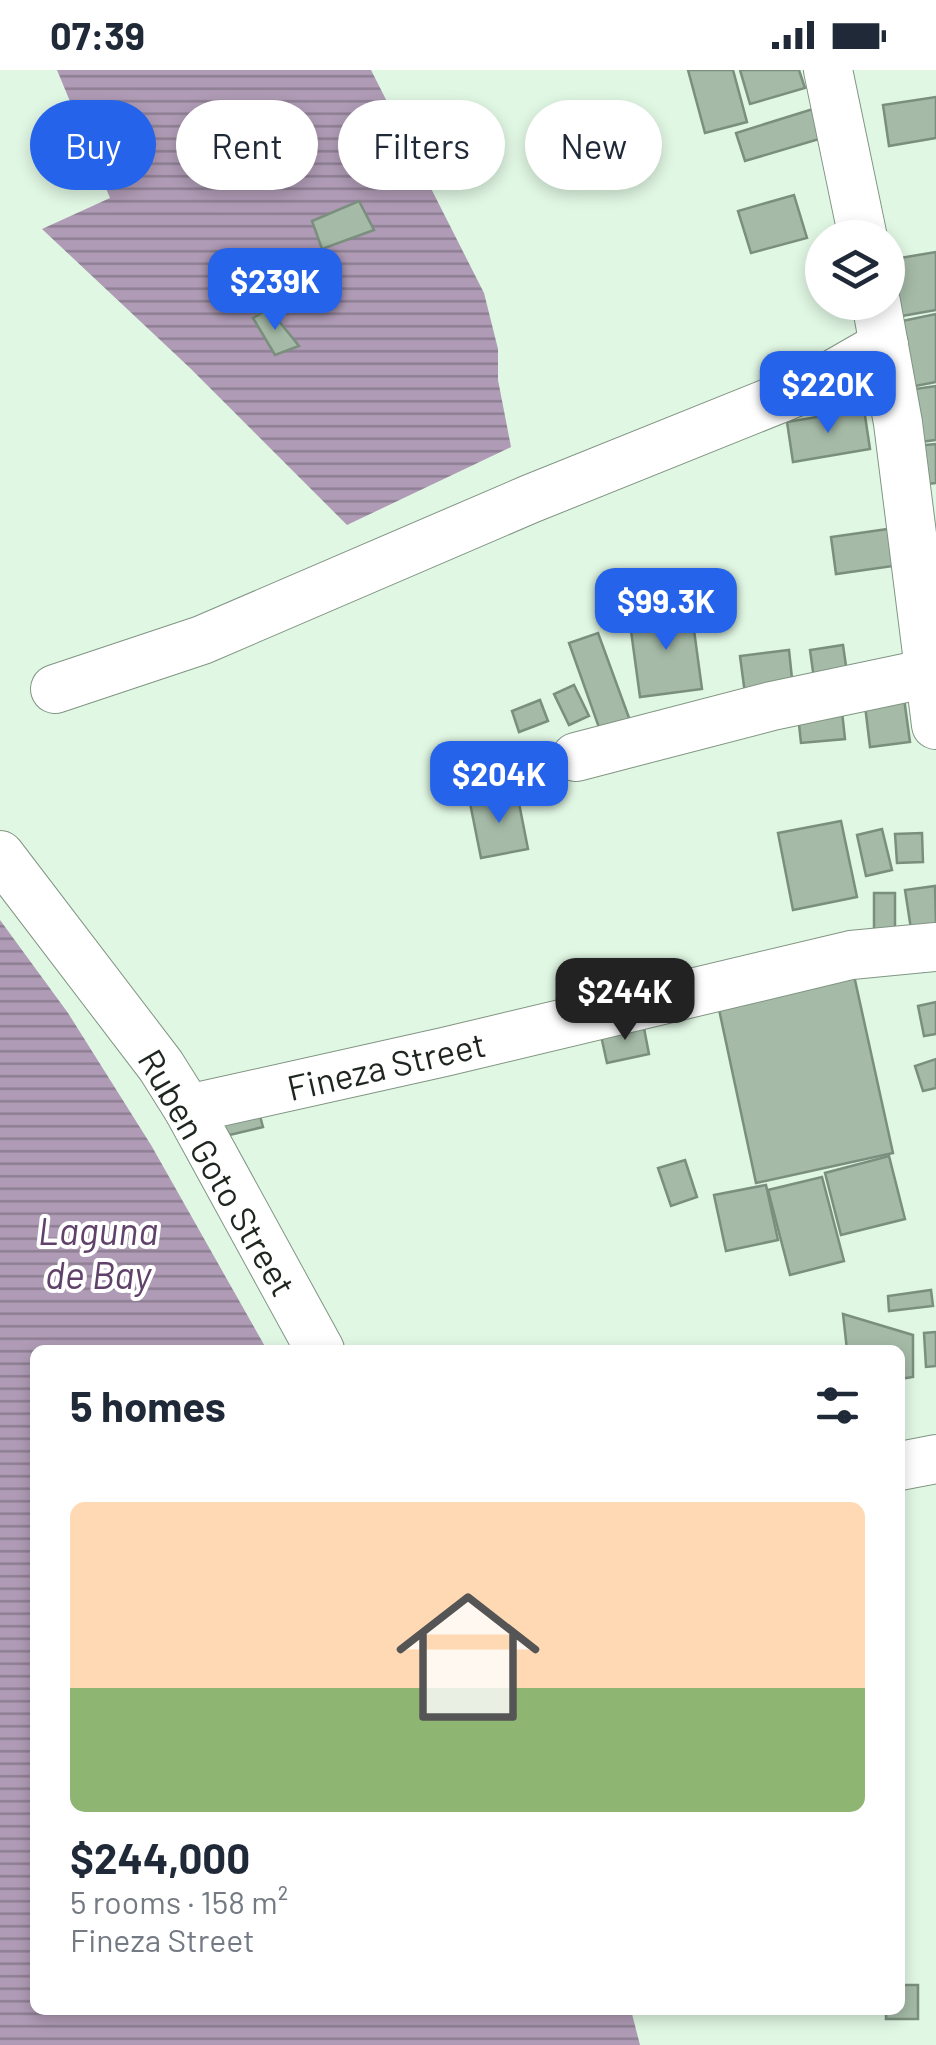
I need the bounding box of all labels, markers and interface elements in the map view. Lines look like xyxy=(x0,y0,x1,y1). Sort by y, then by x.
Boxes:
text: 07:39 xyxy=(50,12,145,58)
chip: Buy xyxy=(30,100,156,190)
chip: Rent xyxy=(176,100,318,190)
chip: Filters xyxy=(338,100,505,190)
chip: New xyxy=(525,100,662,190)
map controls xyxy=(805,220,905,320)
button: layers xyxy=(805,220,905,320)
pin: $239K xyxy=(205,248,345,333)
text: $239K xyxy=(230,261,320,299)
pin: $220K xyxy=(758,351,898,436)
text: $220K xyxy=(782,364,874,402)
pin: $99.3K xyxy=(585,568,747,653)
text: $99.3K xyxy=(617,581,715,619)
pin: $204K xyxy=(429,741,569,826)
text: $204K xyxy=(452,754,546,792)
pin: $244K xyxy=(555,958,695,1043)
text: $244K xyxy=(578,971,672,1009)
street label: Fineza Street xyxy=(283,1022,489,1108)
street label: Ruben Goto Street xyxy=(130,1041,306,1303)
water label: Laguna de Bay xyxy=(38,1207,158,1297)
icon: filters xyxy=(810,1378,865,1433)
text: 5 homes xyxy=(70,1380,226,1430)
icon: home xyxy=(378,1567,558,1747)
text: $244,000 xyxy=(70,1832,250,1882)
text: 5 rooms · 158 m² xyxy=(70,1882,288,1920)
text: Fineza Street xyxy=(70,1920,255,1958)

